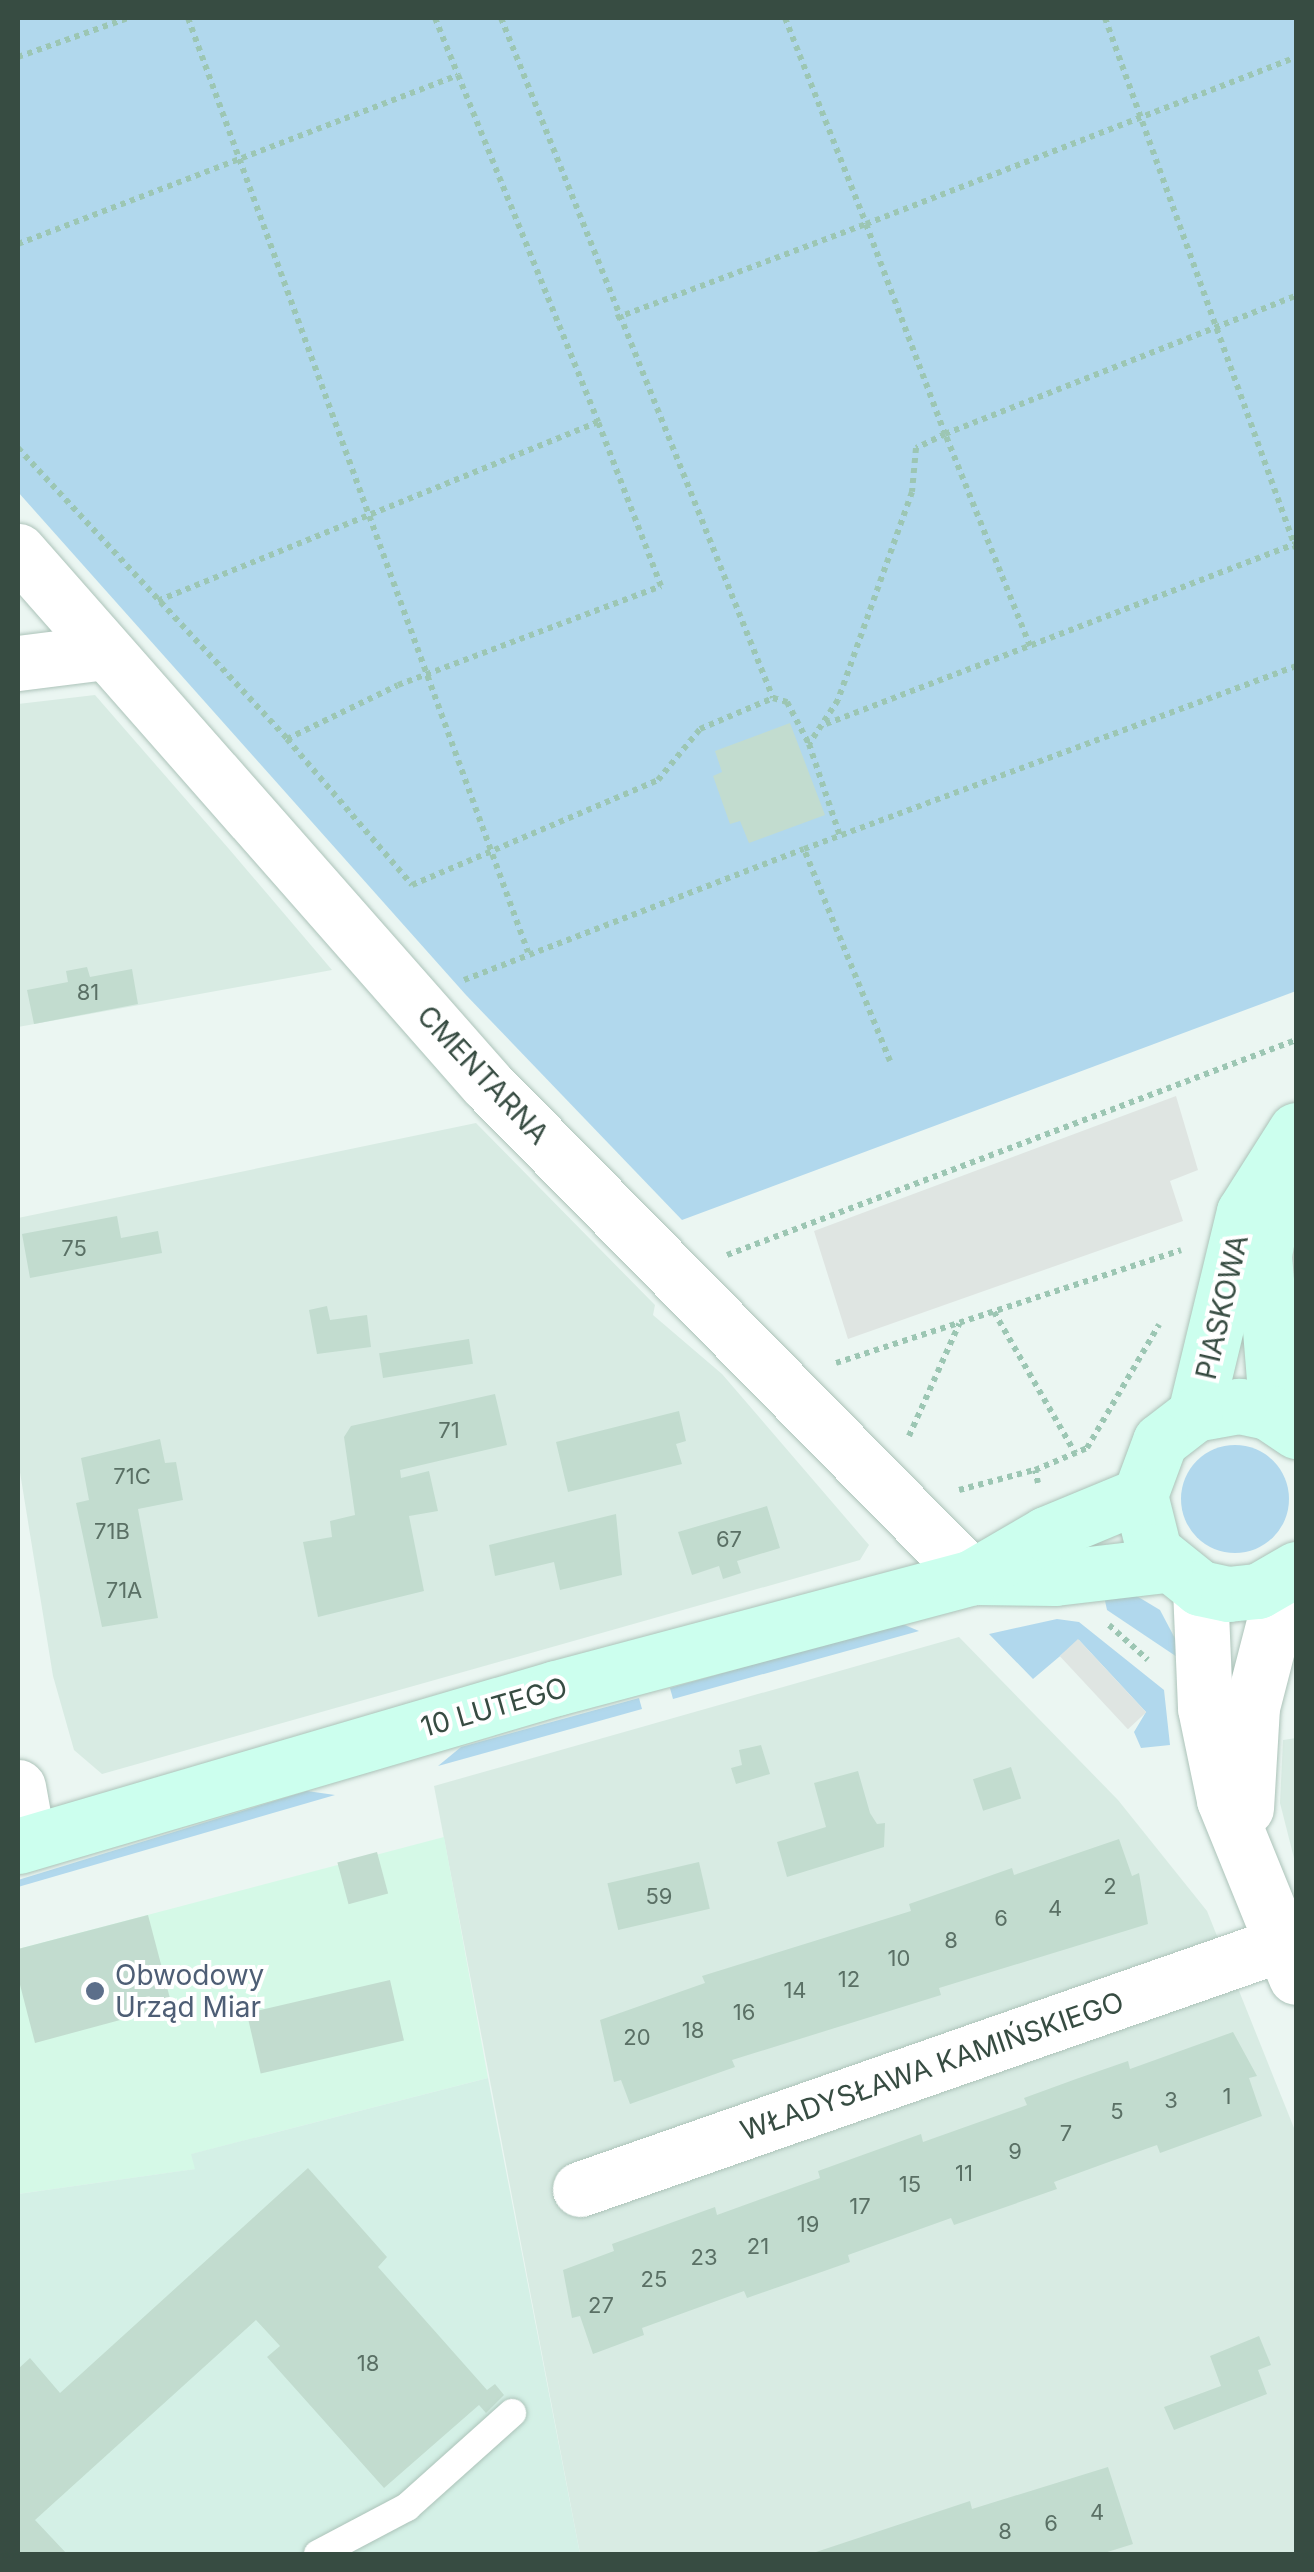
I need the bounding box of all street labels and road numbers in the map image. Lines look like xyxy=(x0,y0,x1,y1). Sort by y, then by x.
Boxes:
street label: CMENTARNA xyxy=(410,999,556,1151)
street label: PIASKOWA xyxy=(1189,1231,1255,1383)
street label: 10 LUTEGO xyxy=(417,1670,571,1744)
street label: WŁADYSŁAWA KAMIŃSKIEGO xyxy=(736,1985,1128,2147)

